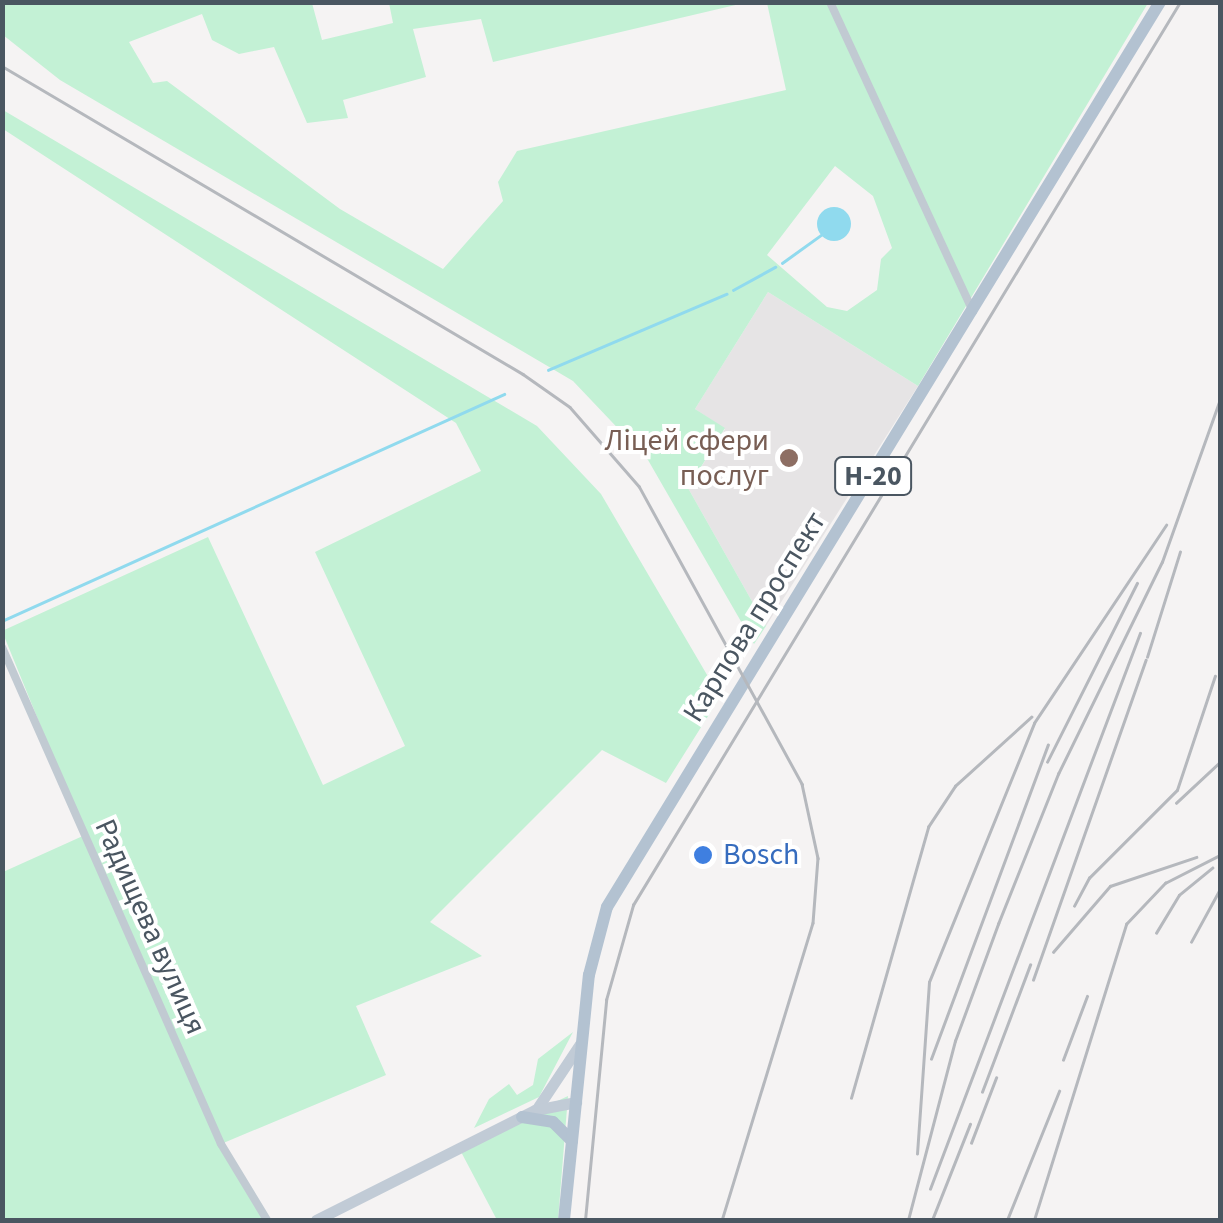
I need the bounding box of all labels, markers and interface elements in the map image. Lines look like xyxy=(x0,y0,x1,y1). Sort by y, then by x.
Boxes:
place label: Ліцей сфери послуг xyxy=(605,423,769,494)
marker: Ліцей сфери послуг xyxy=(778,447,800,469)
road number: Н-20 xyxy=(833,453,913,499)
street label: Карпова проспект xyxy=(676,505,834,729)
street label: Радищева вулиця xyxy=(86,814,214,1040)
place label: Bosch xyxy=(723,837,799,873)
marker: Bosch xyxy=(692,844,714,866)

